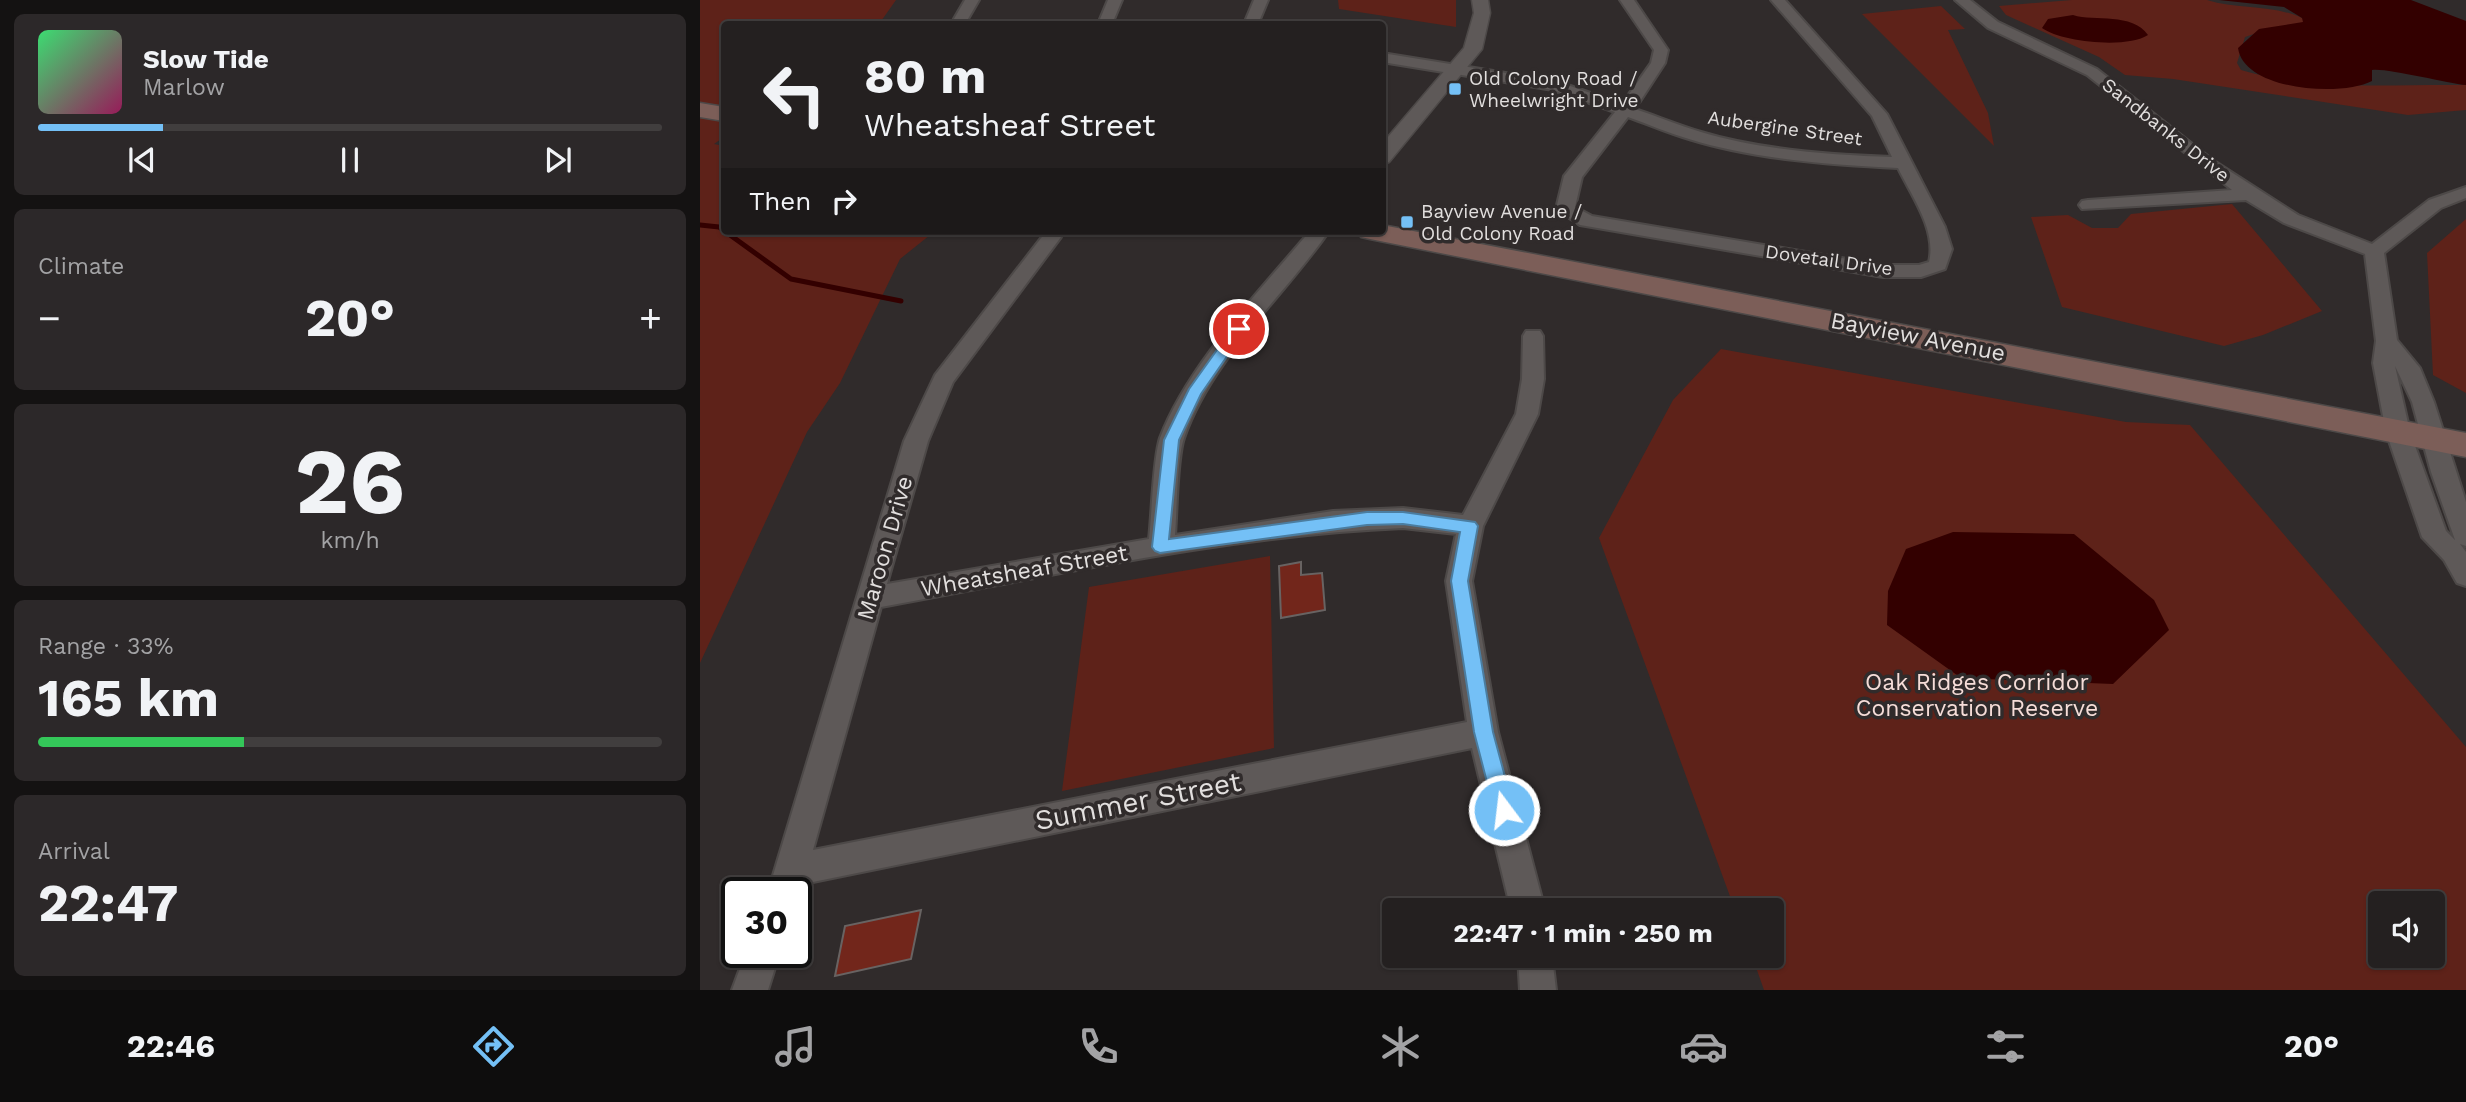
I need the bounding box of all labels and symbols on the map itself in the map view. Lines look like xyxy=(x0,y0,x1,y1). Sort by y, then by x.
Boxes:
place label: Old Colony Road / Wheelwright Drive xyxy=(1469,67,1639,112)
street label: Sandbanks Drive xyxy=(2098,73,2234,187)
marker: Old Colony Road / Wheelwright Drive xyxy=(1447,81,1463,97)
street label: Aubergine Street xyxy=(1706,106,1864,150)
place label: Bayview Avenue / Old Colony Road xyxy=(1421,200,1582,245)
marker: Bayview Avenue / Old Colony Road xyxy=(1399,214,1415,230)
street label: Dovetail Drive xyxy=(1764,240,1894,280)
pin xyxy=(1209,299,1269,359)
street label: Bayview Avenue xyxy=(1828,307,2008,367)
street label: Maroon Drive xyxy=(852,473,918,623)
street label: Wheatsheaf Street xyxy=(918,539,1130,602)
park label: Oak Ridges Corridor Conservation Reserve xyxy=(1856,669,2098,722)
street label: Summer Street xyxy=(1032,765,1244,837)
position arrow xyxy=(1467,773,1541,847)
speed limit sign: 30 xyxy=(721,877,812,968)

